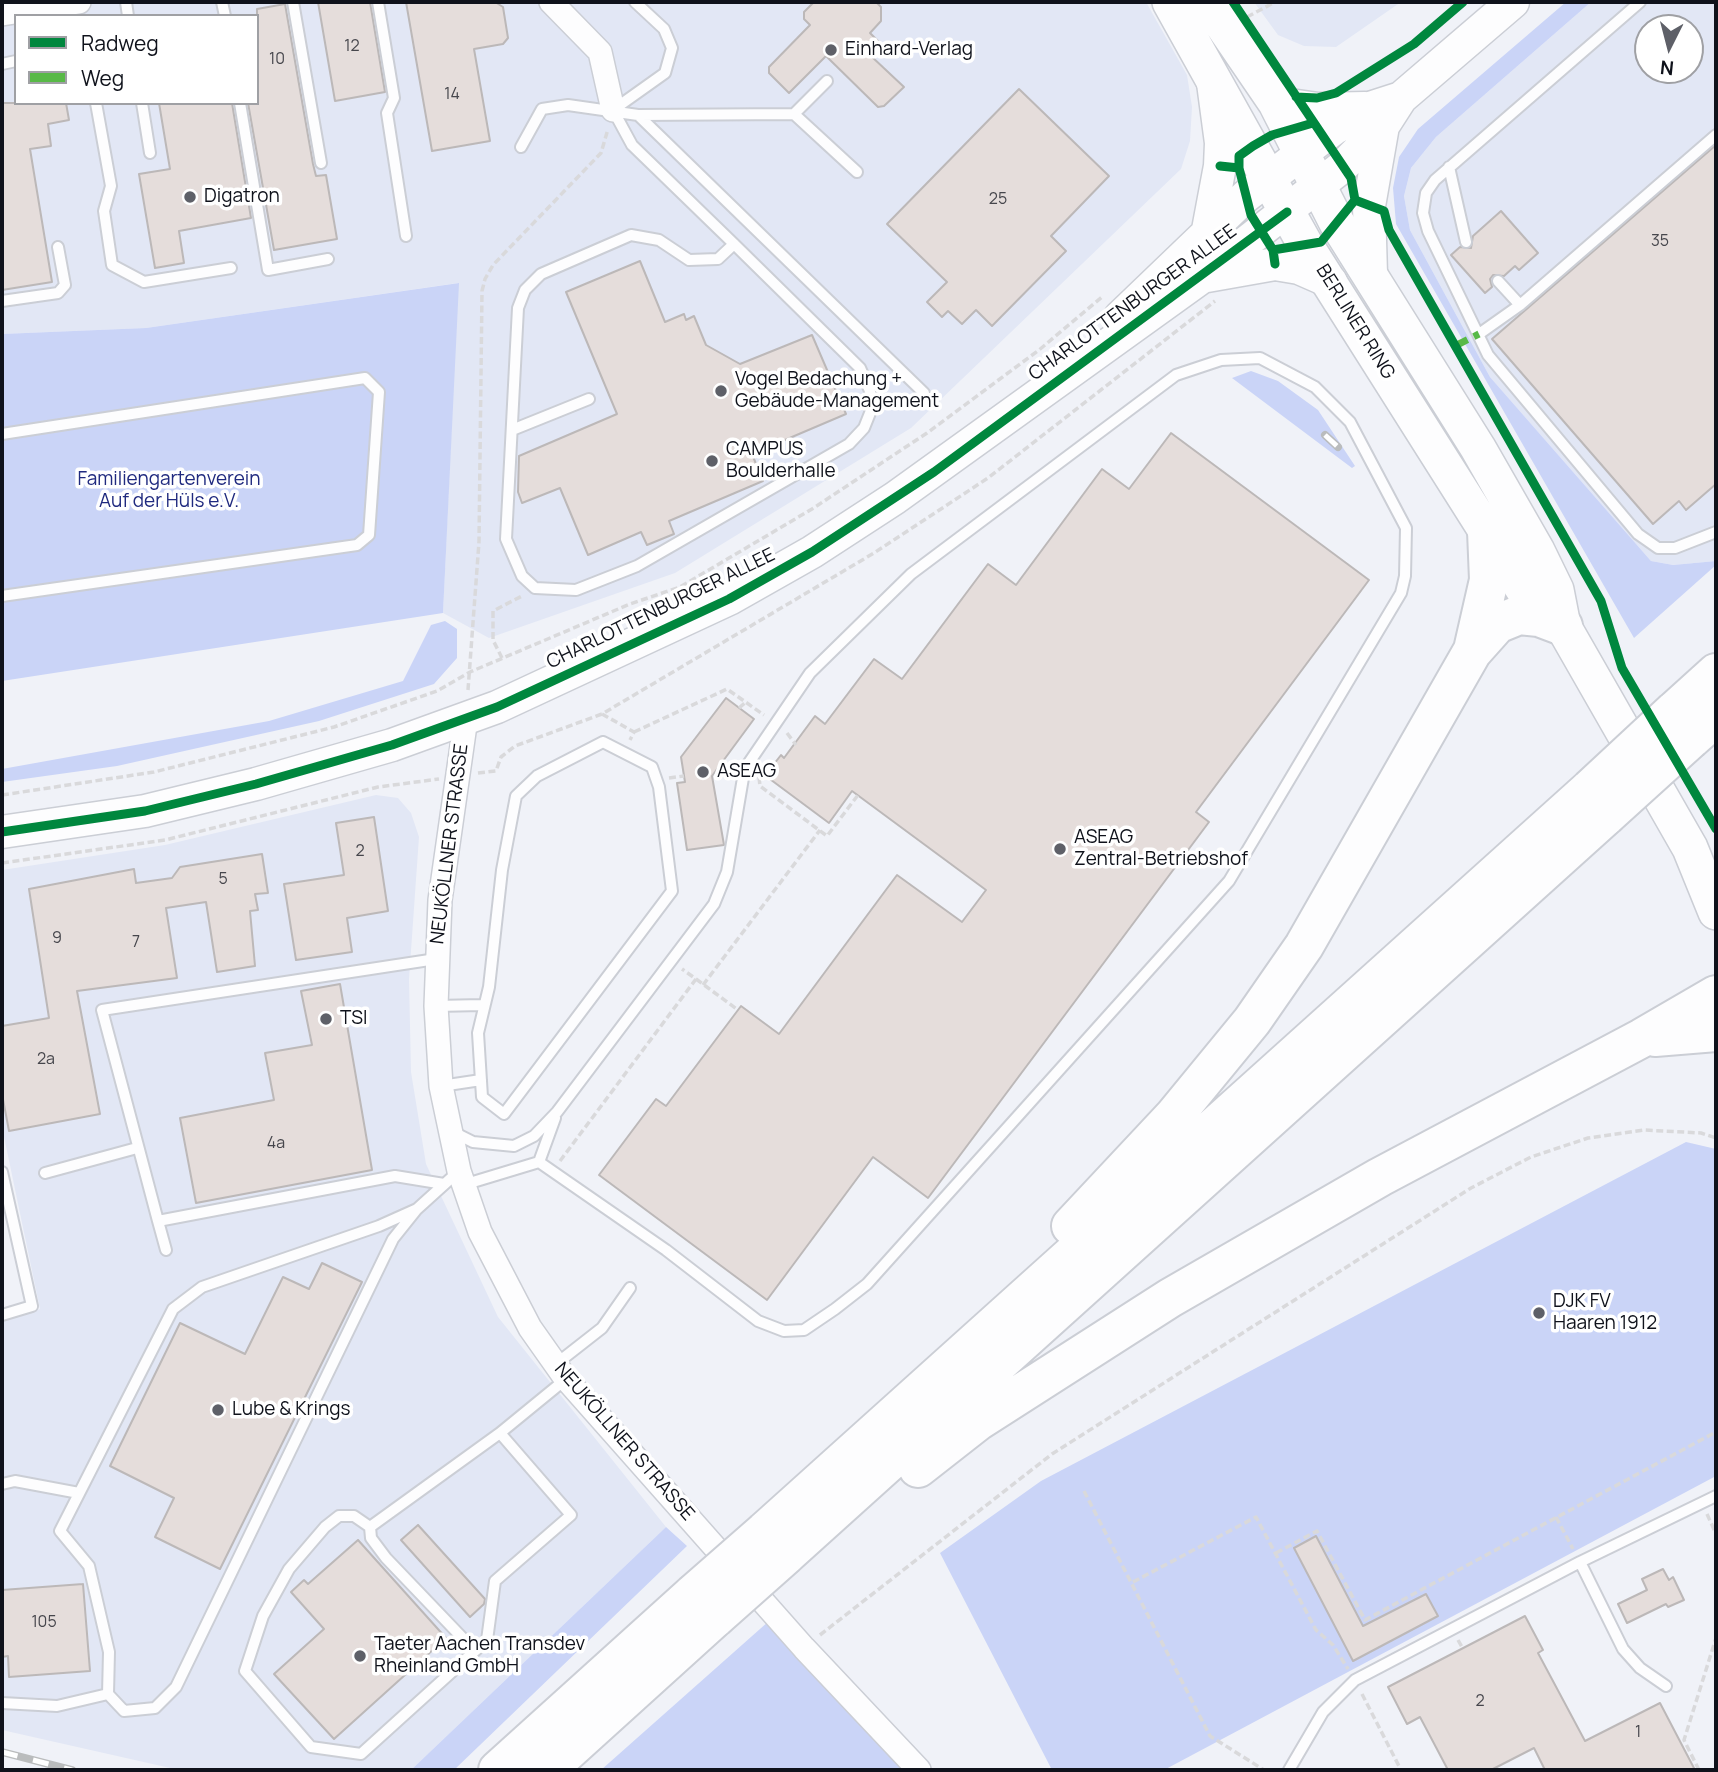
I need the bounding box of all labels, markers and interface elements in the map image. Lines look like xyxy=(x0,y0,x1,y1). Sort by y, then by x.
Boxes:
legend xyxy=(14,14,259,105)
north arrow xyxy=(1634,14,1704,84)
text: Radweg xyxy=(81,29,159,57)
house number: 12 xyxy=(344,37,360,57)
place label: Einhard-Verlag xyxy=(845,39,973,61)
marker: Einhard-Verlag xyxy=(823,42,839,58)
house number: 10 xyxy=(269,50,285,70)
text: N xyxy=(1659,54,1675,82)
text: Weg xyxy=(81,64,124,92)
house number: 14 xyxy=(444,85,460,105)
place label: Digatron xyxy=(204,186,280,208)
marker: Digatron xyxy=(182,189,198,205)
house number: 25 xyxy=(989,190,1007,210)
street label: CHARLOTTENBURGER ALLEE xyxy=(1025,220,1241,386)
house number: 35 xyxy=(1651,232,1669,252)
street label: BERLINER RING xyxy=(1311,260,1399,384)
place label: Vogel Bedachung + Gebäude-Management xyxy=(735,369,939,413)
marker: Vogel Bedachung + Gebäude-Management xyxy=(713,383,729,399)
place label: CAMPUS Boulderhalle xyxy=(726,439,836,483)
marker: CAMPUS Boulderhalle xyxy=(704,453,720,469)
park label: Familiengartenverein Auf der Hüls e.V. xyxy=(77,469,261,513)
street label: CHARLOTTENBURGER ALLEE xyxy=(543,544,779,674)
street label: NEUKÖLLNER STRASSE xyxy=(426,742,474,946)
place label: ASEAG xyxy=(717,761,776,783)
marker: ASEAG xyxy=(695,764,711,780)
place label: ASEAG Zentral-Betriebshof xyxy=(1074,827,1248,871)
marker: ASEAG Zentral-Betriebshof xyxy=(1052,841,1068,857)
house number: 2 xyxy=(355,842,365,862)
house number: 5 xyxy=(218,870,228,890)
house number: 9 xyxy=(52,929,62,949)
house number: 7 xyxy=(132,933,140,953)
place label: TSI xyxy=(340,1008,367,1030)
marker: TSI xyxy=(318,1011,334,1027)
house number: 2a xyxy=(37,1050,55,1070)
house number: 4a xyxy=(267,1134,285,1154)
place label: DJK FV Haaren 1912 xyxy=(1553,1291,1657,1335)
marker: DJK FV Haaren 1912 xyxy=(1531,1305,1547,1321)
street label: NEUKÖLLNER STRASSE xyxy=(549,1358,699,1526)
place label: Lube & Krings xyxy=(232,1399,350,1421)
marker: Lube & Krings xyxy=(210,1402,226,1418)
house number: 105 xyxy=(31,1613,57,1633)
place label: Taeter Aachen Transdev Rheinland GmbH xyxy=(374,1634,585,1678)
marker: Taeter Aachen Transdev Rheinland GmbH xyxy=(352,1648,368,1664)
house number: 2 xyxy=(1475,1692,1485,1712)
house number: 1 xyxy=(1635,1723,1641,1743)

